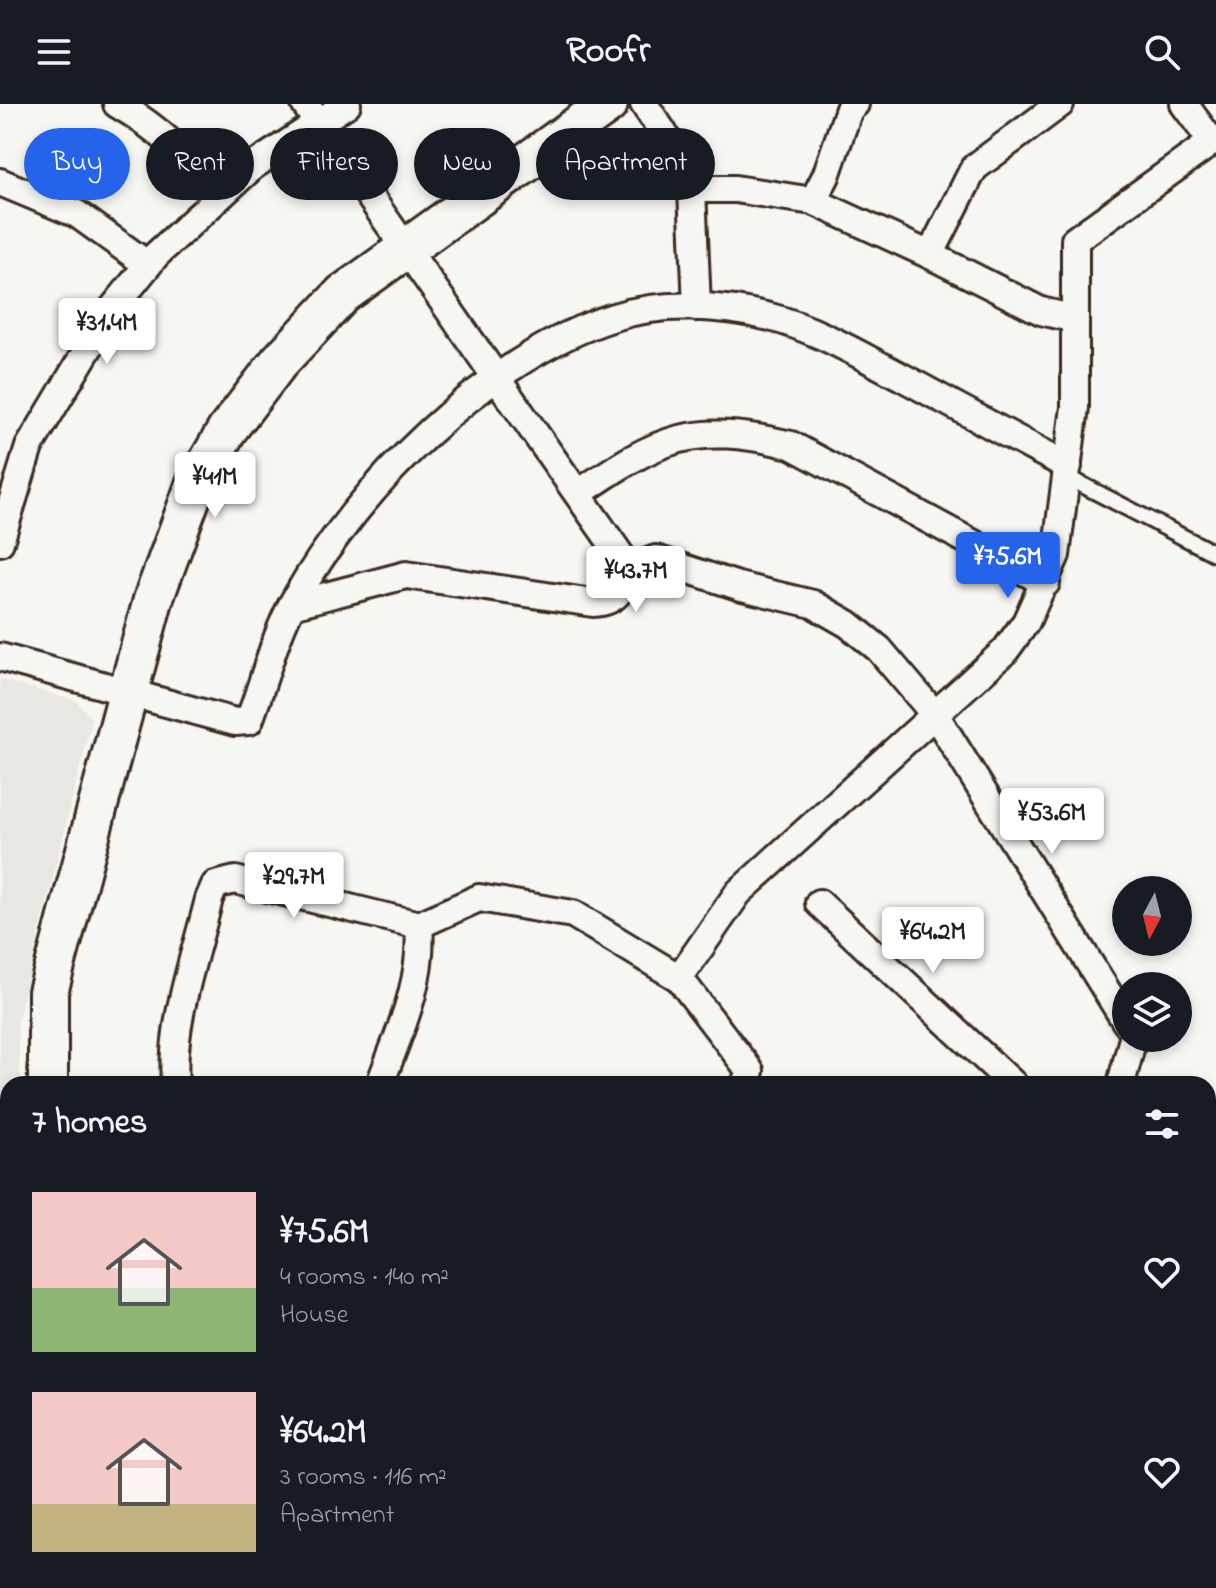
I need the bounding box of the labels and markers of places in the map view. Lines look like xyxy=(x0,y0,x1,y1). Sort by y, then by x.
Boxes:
pin: ¥31.4M xyxy=(42,298,172,366)
pin: ¥41M xyxy=(168,452,262,520)
pin: ¥75.6M xyxy=(943,532,1073,600)
pin: ¥43.7M xyxy=(571,546,701,614)
pin: ¥53.6M xyxy=(987,788,1117,856)
pin: ¥29.7M xyxy=(229,852,359,920)
pin: ¥64.2M xyxy=(868,907,998,975)

